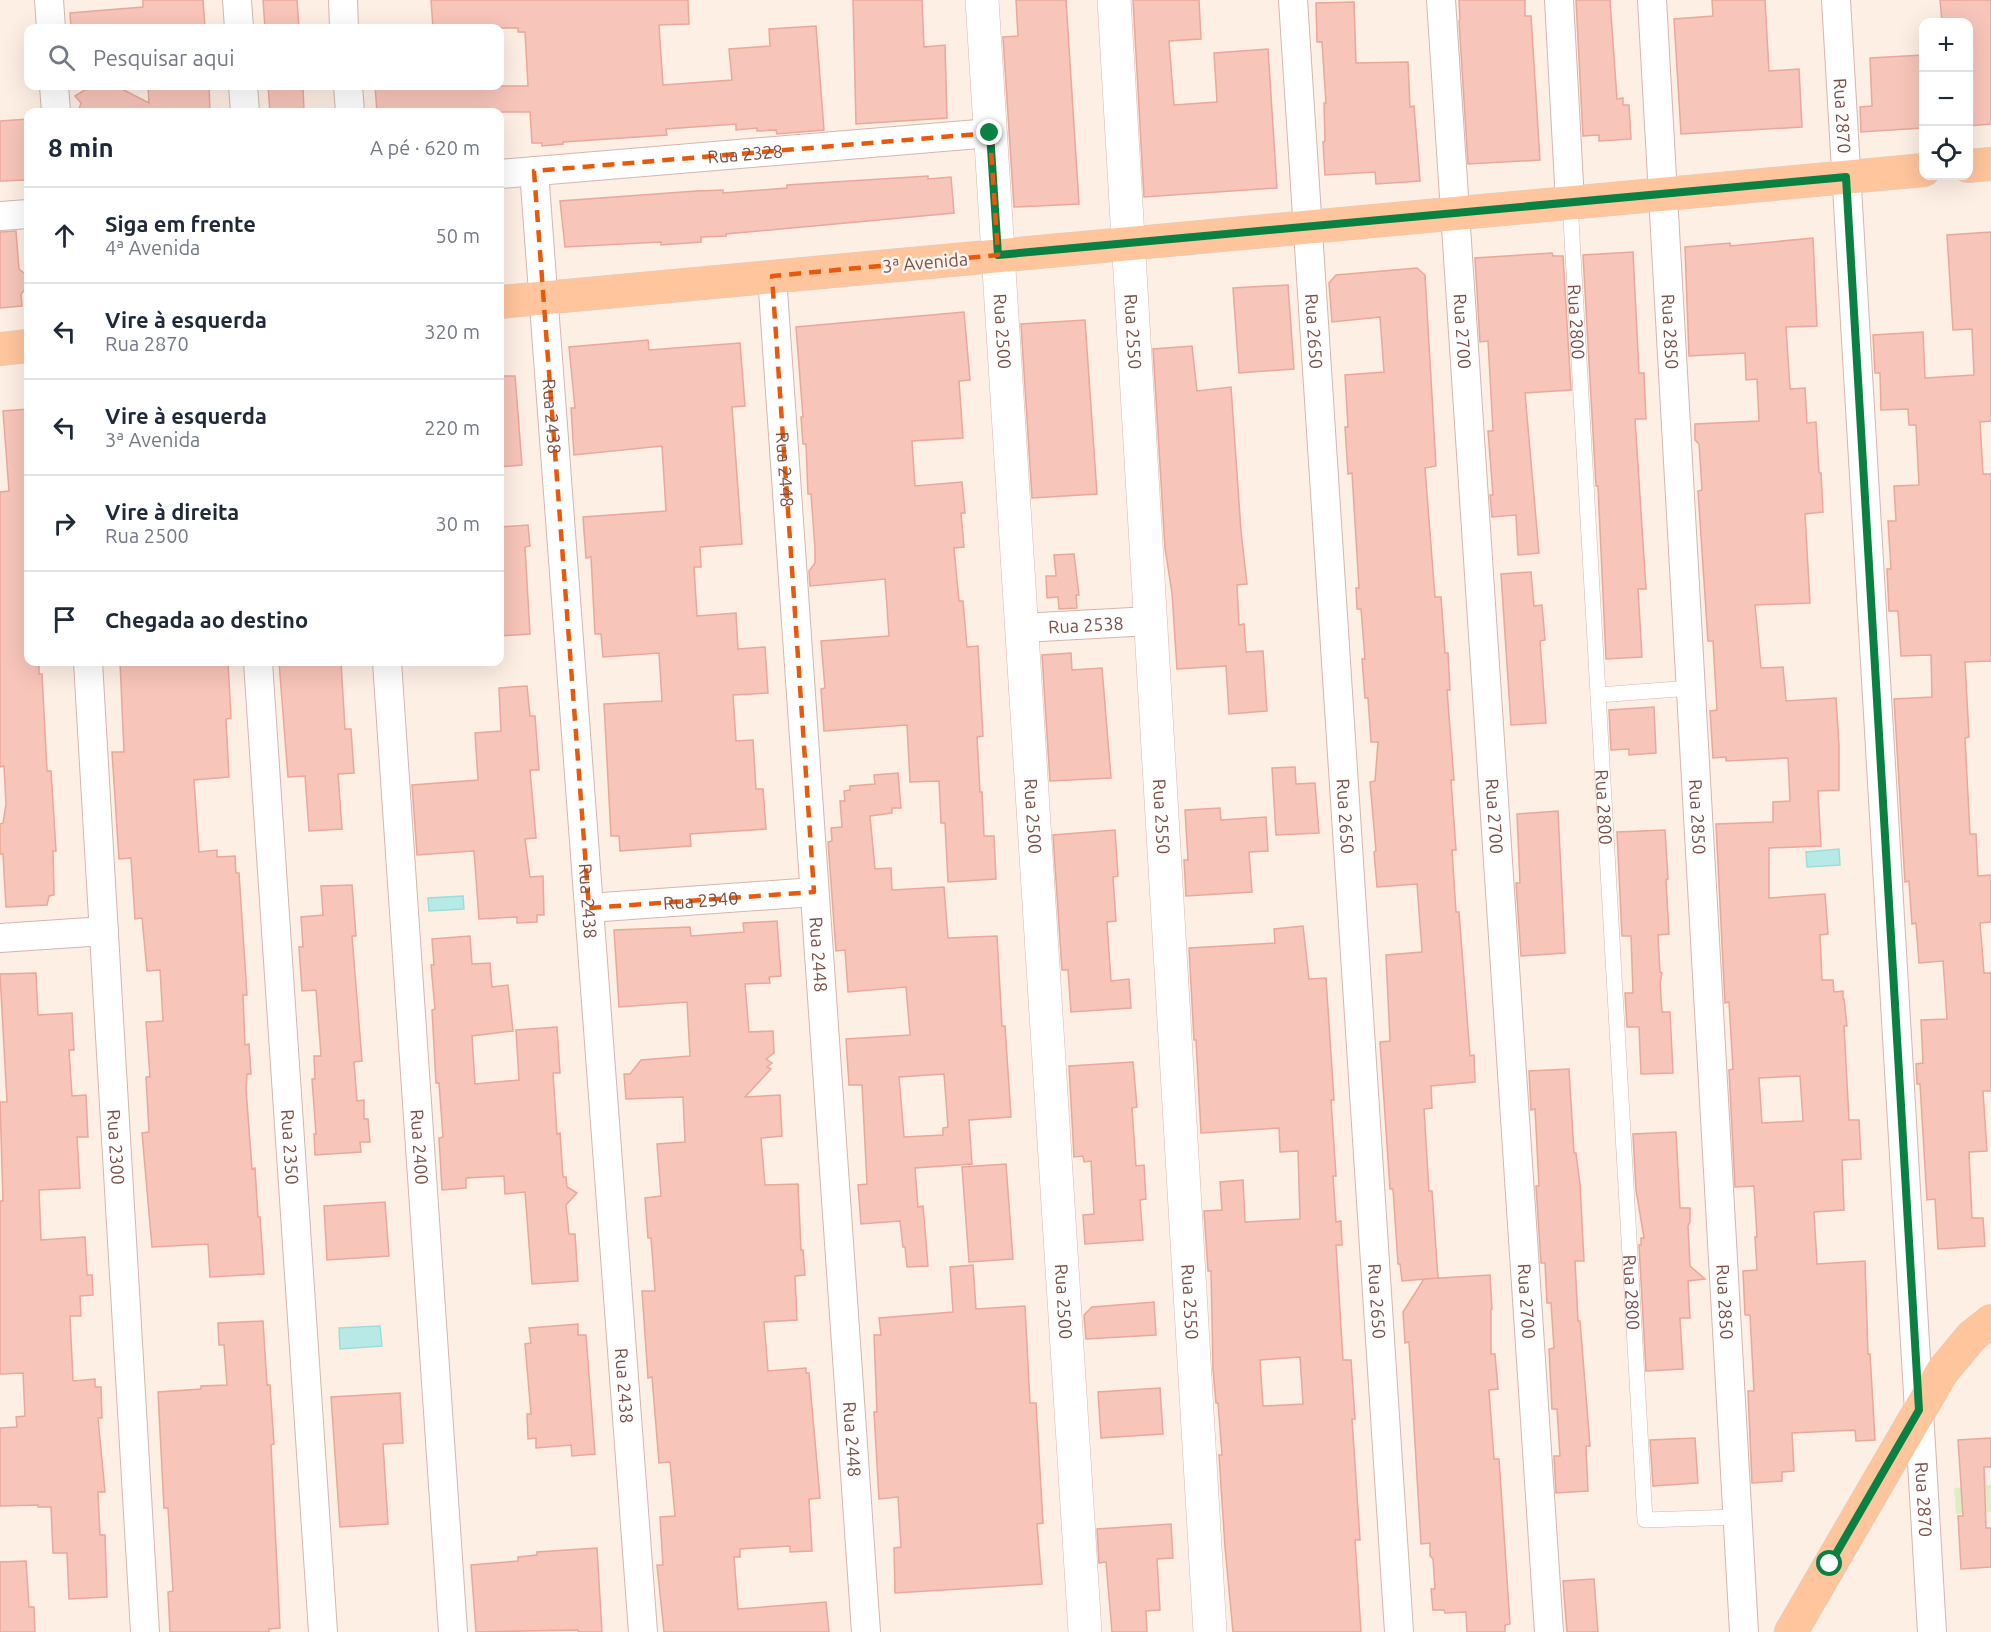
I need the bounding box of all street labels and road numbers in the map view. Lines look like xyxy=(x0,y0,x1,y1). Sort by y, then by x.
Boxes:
street label: Rua 2870 xyxy=(1831,78,1855,154)
street label: Rua 2328 xyxy=(707,140,784,167)
street label: 3ª Avenida xyxy=(881,248,969,276)
street label: Rua 2800 xyxy=(1565,284,1589,360)
street label: Rua 2500 xyxy=(991,293,1015,370)
street label: Rua 2550 xyxy=(1121,293,1146,370)
street label: Rua 2650 xyxy=(1302,293,1327,370)
street label: Rua 2700 xyxy=(1450,293,1475,370)
street label: Rua 2850 xyxy=(1659,293,1683,370)
street label: Rua 2438 xyxy=(540,378,565,455)
street label: Rua 2448 xyxy=(773,431,798,508)
street label: Rua 2538 xyxy=(1048,612,1124,637)
street label: Rua 2800 xyxy=(1592,769,1617,845)
street label: Rua 2500 xyxy=(1021,778,1046,855)
street label: Rua 2550 xyxy=(1150,778,1174,855)
street label: Rua 2650 xyxy=(1334,778,1358,855)
street label: Rua 2700 xyxy=(1483,778,1507,855)
street label: Rua 2850 xyxy=(1686,778,1710,855)
street label: Rua 2438 xyxy=(576,863,601,939)
street label: Rua 2340 xyxy=(662,887,739,913)
street label: Rua 2448 xyxy=(806,916,832,993)
street label: Rua 2300 xyxy=(104,1109,129,1185)
street label: Rua 2350 xyxy=(278,1109,303,1185)
street label: Rua 2400 xyxy=(407,1109,433,1185)
street label: Rua 2800 xyxy=(1620,1254,1644,1331)
street label: Rua 2500 xyxy=(1052,1263,1076,1340)
street label: Rua 2550 xyxy=(1178,1263,1203,1340)
street label: Rua 2650 xyxy=(1365,1263,1390,1340)
street label: Rua 2700 xyxy=(1515,1263,1540,1339)
street label: Rua 2850 xyxy=(1713,1264,1738,1340)
street label: Rua 2438 xyxy=(612,1347,637,1424)
street label: Rua 2448 xyxy=(840,1401,865,1478)
street label: Rua 2870 xyxy=(1912,1461,1936,1538)

